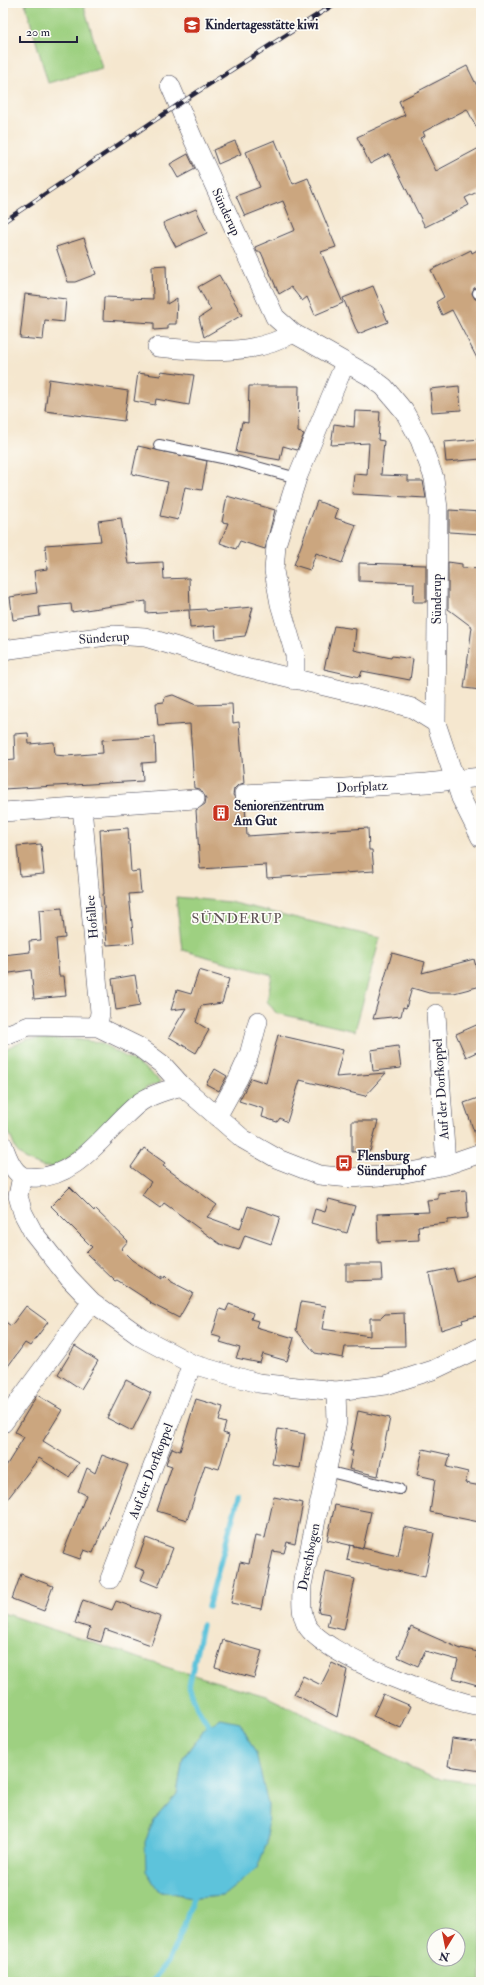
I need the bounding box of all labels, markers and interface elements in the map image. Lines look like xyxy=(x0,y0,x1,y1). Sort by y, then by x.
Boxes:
school or university icon: Kindertagesstätte kiwi xyxy=(182,15,202,35)
place label: Kindertagesstätte kiwi xyxy=(205,17,319,34)
scale bar xyxy=(20,18,77,44)
text: 20 m xyxy=(26,25,51,40)
street label: Sünderup xyxy=(207,186,244,239)
street label: Sünderup xyxy=(429,573,446,624)
street label: Sünderup xyxy=(78,628,130,649)
street label: Dorfplatz xyxy=(336,778,389,797)
place label: Seniorenzentrum Am Gut xyxy=(233,798,325,829)
building icon: Seniorenzentrum Am Gut xyxy=(211,803,231,823)
street label: Hofallee xyxy=(82,894,102,940)
district label: SÜNDERUP xyxy=(192,910,282,927)
street label: Auf der Dorfkoppel xyxy=(429,1037,454,1141)
place label: Flensburg Sünderuphof xyxy=(357,1148,428,1180)
bus stop icon: Flensburg Sünderuphof xyxy=(334,1153,354,1173)
street label: Auf der Dorfkoppel xyxy=(125,1420,178,1522)
street label: Dreschbogen xyxy=(295,1522,323,1592)
north arrow xyxy=(426,1927,466,1967)
text: N xyxy=(437,1949,451,1964)

